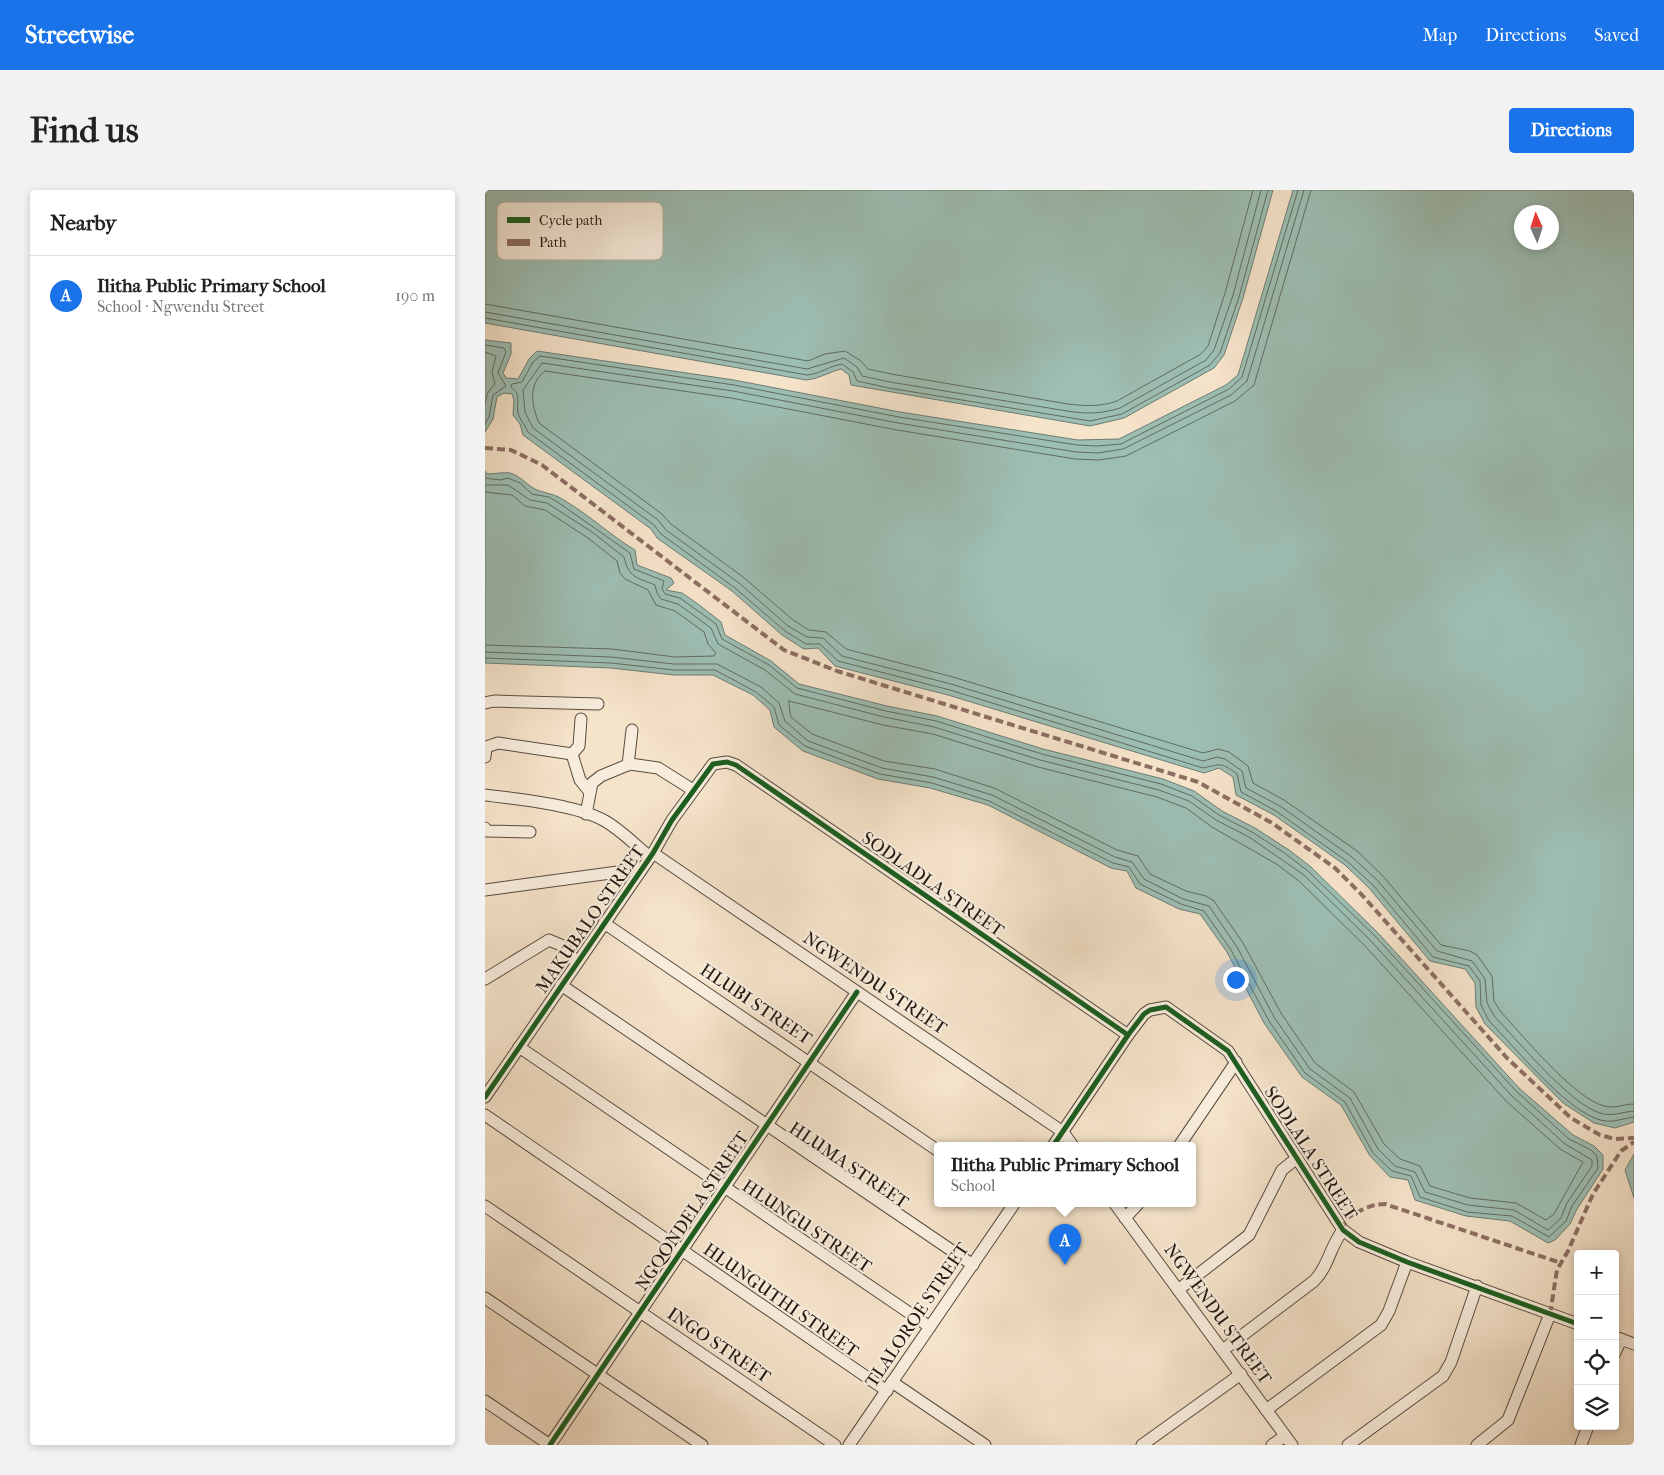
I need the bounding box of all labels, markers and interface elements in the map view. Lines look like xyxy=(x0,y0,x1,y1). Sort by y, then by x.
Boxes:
text: Streetwise xyxy=(25,21,134,49)
text: Map xyxy=(1423,25,1457,46)
text: Directions xyxy=(1485,25,1566,46)
text: Saved xyxy=(1594,25,1639,46)
button: Directions xyxy=(1509,108,1634,153)
text: Find us xyxy=(30,110,139,151)
legend xyxy=(497,202,663,260)
north arrow xyxy=(1514,205,1559,250)
text: Nearby xyxy=(50,211,116,235)
text: Cycle path xyxy=(539,212,603,229)
text: Path xyxy=(539,234,567,251)
text: Ilitha Public Primary School xyxy=(97,275,326,297)
text: A xyxy=(61,286,71,305)
text: 190 m xyxy=(395,286,435,305)
text: School · Ngwendu Street xyxy=(97,297,265,316)
street label: SODLADLA STREET xyxy=(858,828,1008,942)
street label: MAKUBALO STREET xyxy=(531,841,650,997)
street label: NGWENDU STREET xyxy=(799,928,951,1040)
street label: HLUBI STREET xyxy=(696,959,816,1050)
your location xyxy=(1223,967,1249,993)
street label: SODLALA STREET xyxy=(1260,1083,1362,1225)
street label: HLUMA STREET xyxy=(785,1118,913,1214)
street label: NGQONDELA STREET xyxy=(631,1127,754,1295)
popup xyxy=(934,1142,1196,1207)
text: Ilitha Public Primary School xyxy=(951,1154,1179,1176)
street label: HLUNGU STREET xyxy=(738,1175,876,1278)
text: School xyxy=(951,1176,995,1195)
pin: A xyxy=(1049,1224,1081,1265)
street label: TLALOROE STREET xyxy=(861,1238,974,1392)
street label: HLUNGUTHI STREET xyxy=(699,1239,863,1362)
street label: NGWENDU STREET xyxy=(1160,1240,1276,1389)
map controls xyxy=(1574,1250,1619,1430)
button: + xyxy=(1574,1250,1619,1295)
button: − xyxy=(1574,1295,1619,1340)
street label: INGO STREET xyxy=(663,1303,775,1388)
button: locate xyxy=(1574,1340,1619,1385)
button: layers xyxy=(1574,1385,1619,1430)

